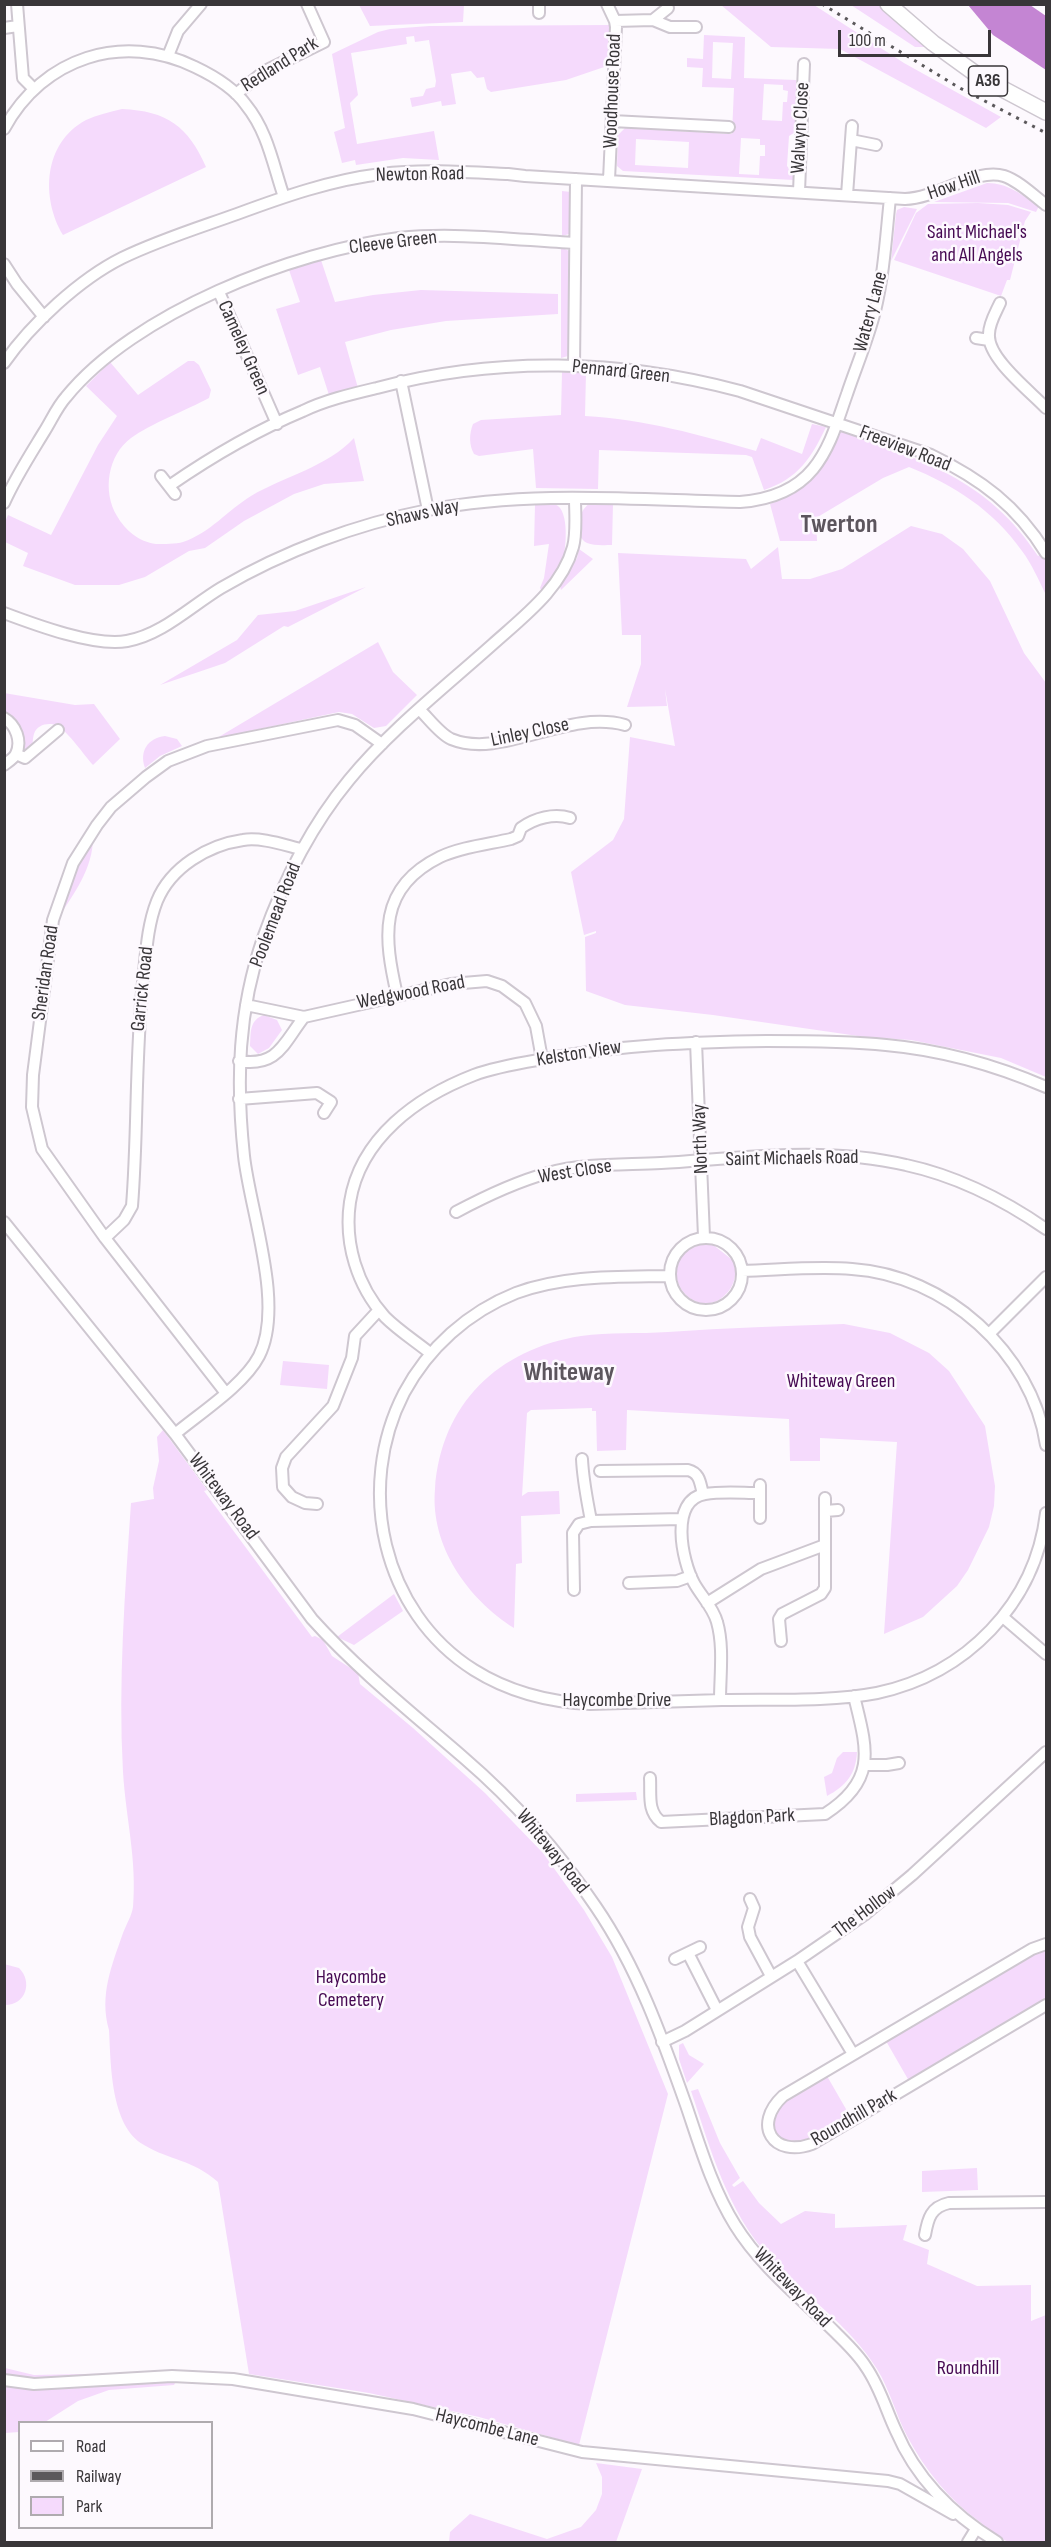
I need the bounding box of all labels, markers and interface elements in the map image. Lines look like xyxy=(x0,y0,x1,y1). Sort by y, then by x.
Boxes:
scale bar xyxy=(841,18,994,56)
text: 100 m xyxy=(849,30,886,51)
street label: Redland Park xyxy=(237,32,323,98)
street label: Woodhouse Road xyxy=(599,33,627,149)
road number: A36 xyxy=(968,66,1008,96)
street label: Walwyn Close xyxy=(787,82,815,174)
street label: Newton Road xyxy=(375,162,465,188)
street label: How Hill xyxy=(925,166,983,206)
park label: Saint Michael's and All Angels xyxy=(927,221,1027,268)
street label: Cleeve Green xyxy=(348,226,438,260)
street label: Watery Lane xyxy=(849,269,893,355)
street label: Cameley Green xyxy=(212,297,274,399)
street label: Pennard Green xyxy=(571,355,671,389)
street label: Freeview Road xyxy=(856,421,954,477)
street label: Shaws Way xyxy=(384,495,462,533)
district label: Twerton xyxy=(801,509,877,541)
street label: Linley Close xyxy=(489,713,571,753)
street label: Poolemead Road xyxy=(245,859,307,971)
street label: Sheridan Road xyxy=(27,924,65,1022)
street label: Garrick Road xyxy=(127,946,159,1032)
street label: Wedgwood Road xyxy=(355,971,467,1015)
street label: Kelston View xyxy=(535,1035,623,1073)
street label: North Way xyxy=(688,1104,714,1174)
street label: Saint Michaels Road xyxy=(725,1146,859,1172)
street label: West Close xyxy=(537,1154,613,1190)
district label: Whiteway xyxy=(523,1357,615,1389)
park label: Whiteway Green xyxy=(787,1370,895,1394)
street label: Whiteway Road xyxy=(183,1449,263,1545)
street label: Haycombe Drive xyxy=(563,1689,671,1713)
street label: Blagdon Park xyxy=(709,1804,795,1832)
street label: Whiteway Road xyxy=(511,1805,593,1899)
street label: The Hollow xyxy=(829,1880,901,1944)
park label: Haycombe Cemetery xyxy=(316,1966,386,2013)
street label: Roundhill Park xyxy=(807,2084,901,2152)
street label: Whiteway Road xyxy=(748,2243,836,2333)
park label: Roundhill xyxy=(937,2357,999,2381)
street label: Haycombe Lane xyxy=(433,2404,541,2452)
legend xyxy=(18,2421,213,2529)
text: Road xyxy=(76,2436,106,2457)
text: Railway xyxy=(76,2466,121,2487)
text: Park xyxy=(76,2496,102,2517)

